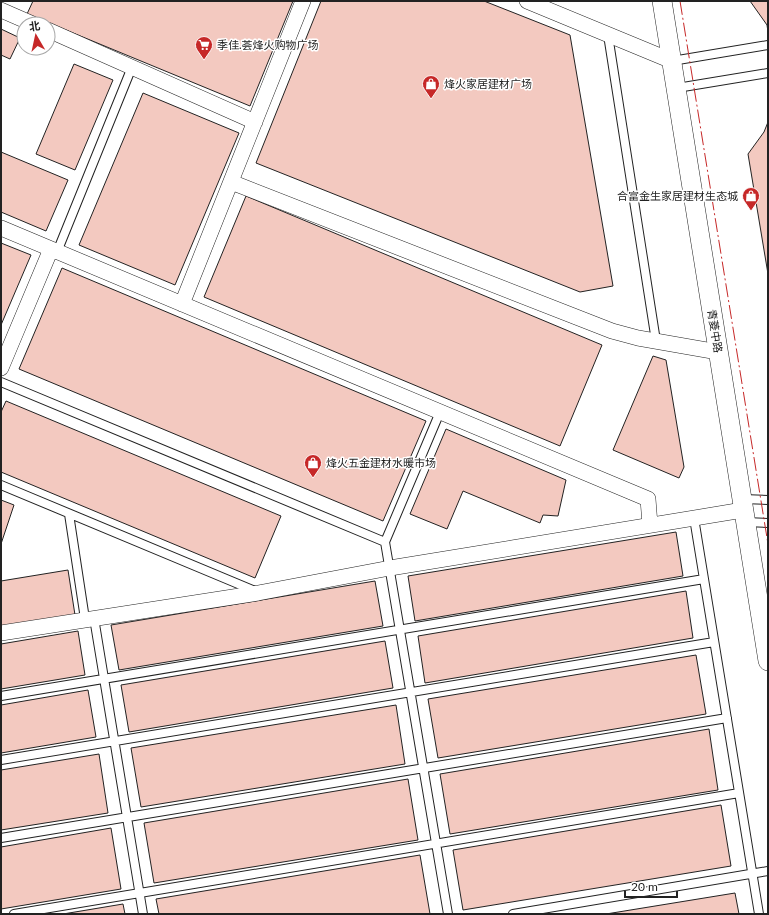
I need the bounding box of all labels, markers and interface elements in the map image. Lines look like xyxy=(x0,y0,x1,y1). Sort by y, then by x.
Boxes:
north arrow xyxy=(16,16,56,56)
text: 北 xyxy=(28,18,41,33)
supermarket icon: 季佳.荟烽火购物广场 xyxy=(194,35,214,60)
place label: 季佳.荟烽火购物广场 xyxy=(217,38,319,51)
shop icon: 烽火家居建材广场 xyxy=(421,74,441,99)
place label: 烽火家居建材广场 xyxy=(444,77,532,90)
shop icon: 合富金生家居建材生态城 xyxy=(741,186,761,211)
place label: 合富金生家居建材生态城 xyxy=(617,189,738,202)
street label: 青菱中路 xyxy=(706,308,725,354)
shop icon: 烽火五金建材水暖市场 xyxy=(303,453,323,478)
place label: 烽火五金建材水暖市场 xyxy=(326,456,436,469)
scale bar xyxy=(625,873,677,899)
text: 20 m xyxy=(631,879,658,894)

